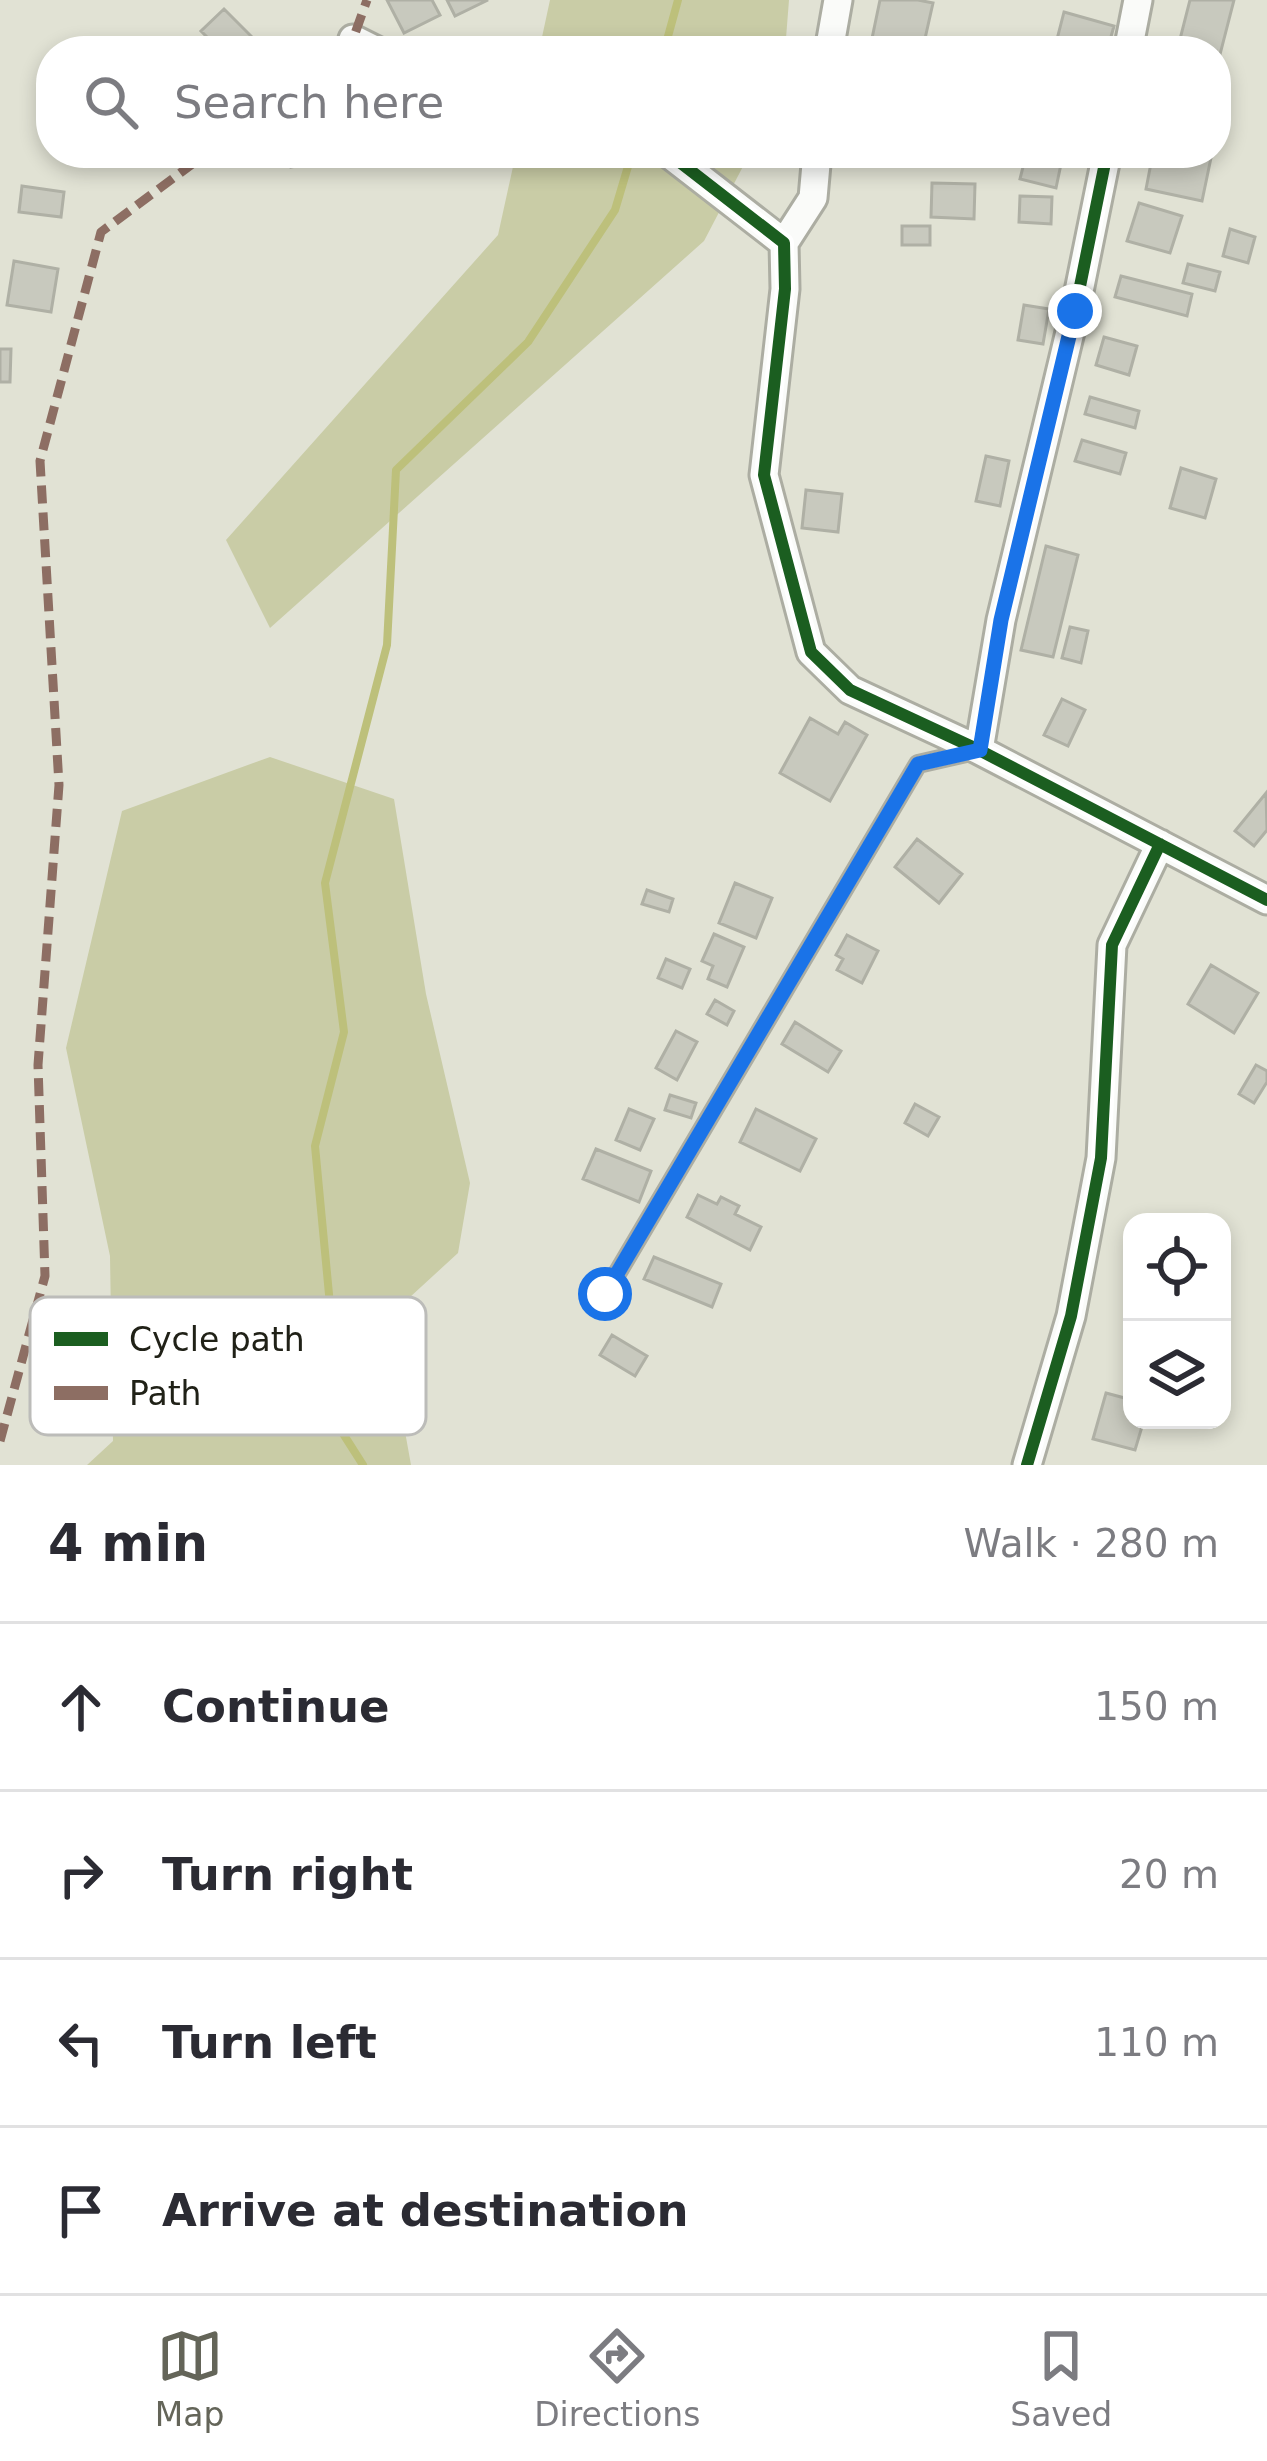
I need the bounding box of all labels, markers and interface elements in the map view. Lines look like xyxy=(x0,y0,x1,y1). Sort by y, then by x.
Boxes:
search box xyxy=(36,36,1231,168)
icon: search xyxy=(78,69,144,135)
text: Search here xyxy=(174,76,444,129)
route end xyxy=(1048,284,1102,338)
map controls xyxy=(1123,1213,1231,1429)
button: locate xyxy=(1123,1213,1231,1321)
route start xyxy=(578,1267,632,1321)
legend xyxy=(30,1297,426,1435)
text: Cycle path xyxy=(129,1320,305,1359)
button: layers xyxy=(1123,1321,1231,1429)
text: Path xyxy=(129,1374,202,1413)
text: 4 min xyxy=(48,1514,208,1573)
text: Walk · 280 m xyxy=(964,1521,1219,1566)
icon: ahead xyxy=(48,1674,114,1740)
text: Continue xyxy=(162,1680,390,1733)
text: 150 m xyxy=(1094,1684,1219,1729)
icon: right xyxy=(48,1842,114,1908)
text: Turn right xyxy=(162,1848,413,1901)
text: 20 m xyxy=(1119,1852,1219,1897)
icon: left xyxy=(48,2010,114,2076)
text: Turn left xyxy=(162,2016,377,2069)
text: 110 m xyxy=(1094,2020,1219,2065)
icon: arrive xyxy=(48,2178,114,2244)
text: Arrive at destination xyxy=(162,2184,688,2237)
tab: Map xyxy=(155,2323,225,2434)
tab: Directions xyxy=(534,2323,700,2434)
tab: Saved xyxy=(1010,2323,1112,2434)

